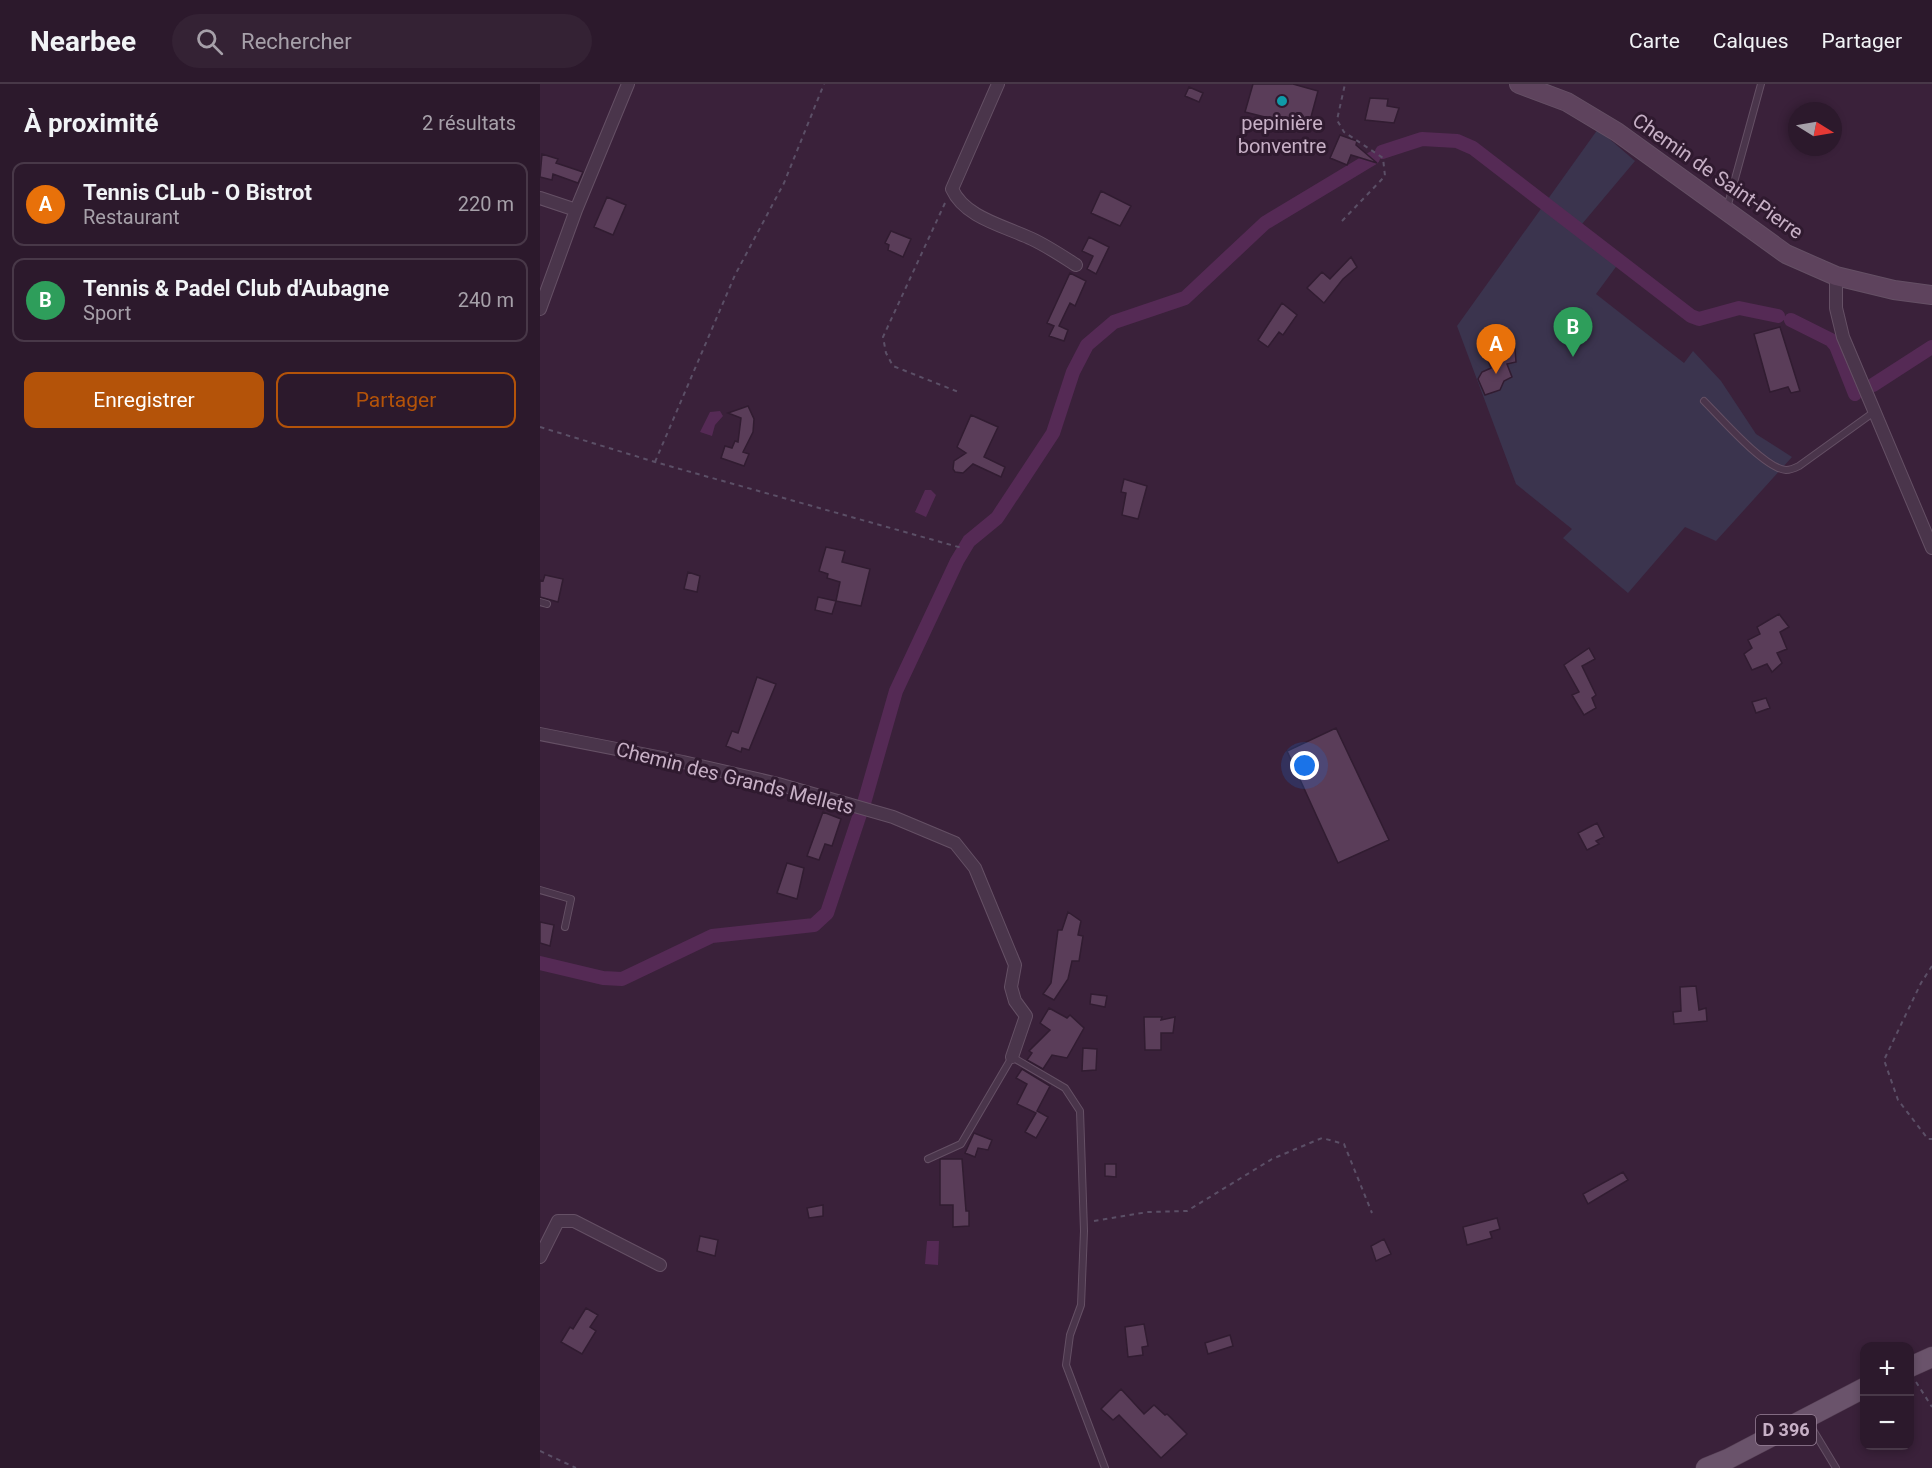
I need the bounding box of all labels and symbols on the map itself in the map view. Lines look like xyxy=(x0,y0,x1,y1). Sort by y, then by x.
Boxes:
marker: pepinière bonventre xyxy=(1275,94,1289,108)
north arrow xyxy=(1788,102,1842,156)
street label: Chemin de Saint-Pierre xyxy=(1628,108,1808,244)
place label: pepinière bonventre xyxy=(1238,111,1326,158)
pin: B xyxy=(1554,308,1592,357)
pin: A xyxy=(1476,324,1516,374)
street label: Chemin des Grands Mellets xyxy=(614,737,856,819)
your location xyxy=(1290,751,1319,780)
road number: D 396 xyxy=(1756,1415,1816,1445)

